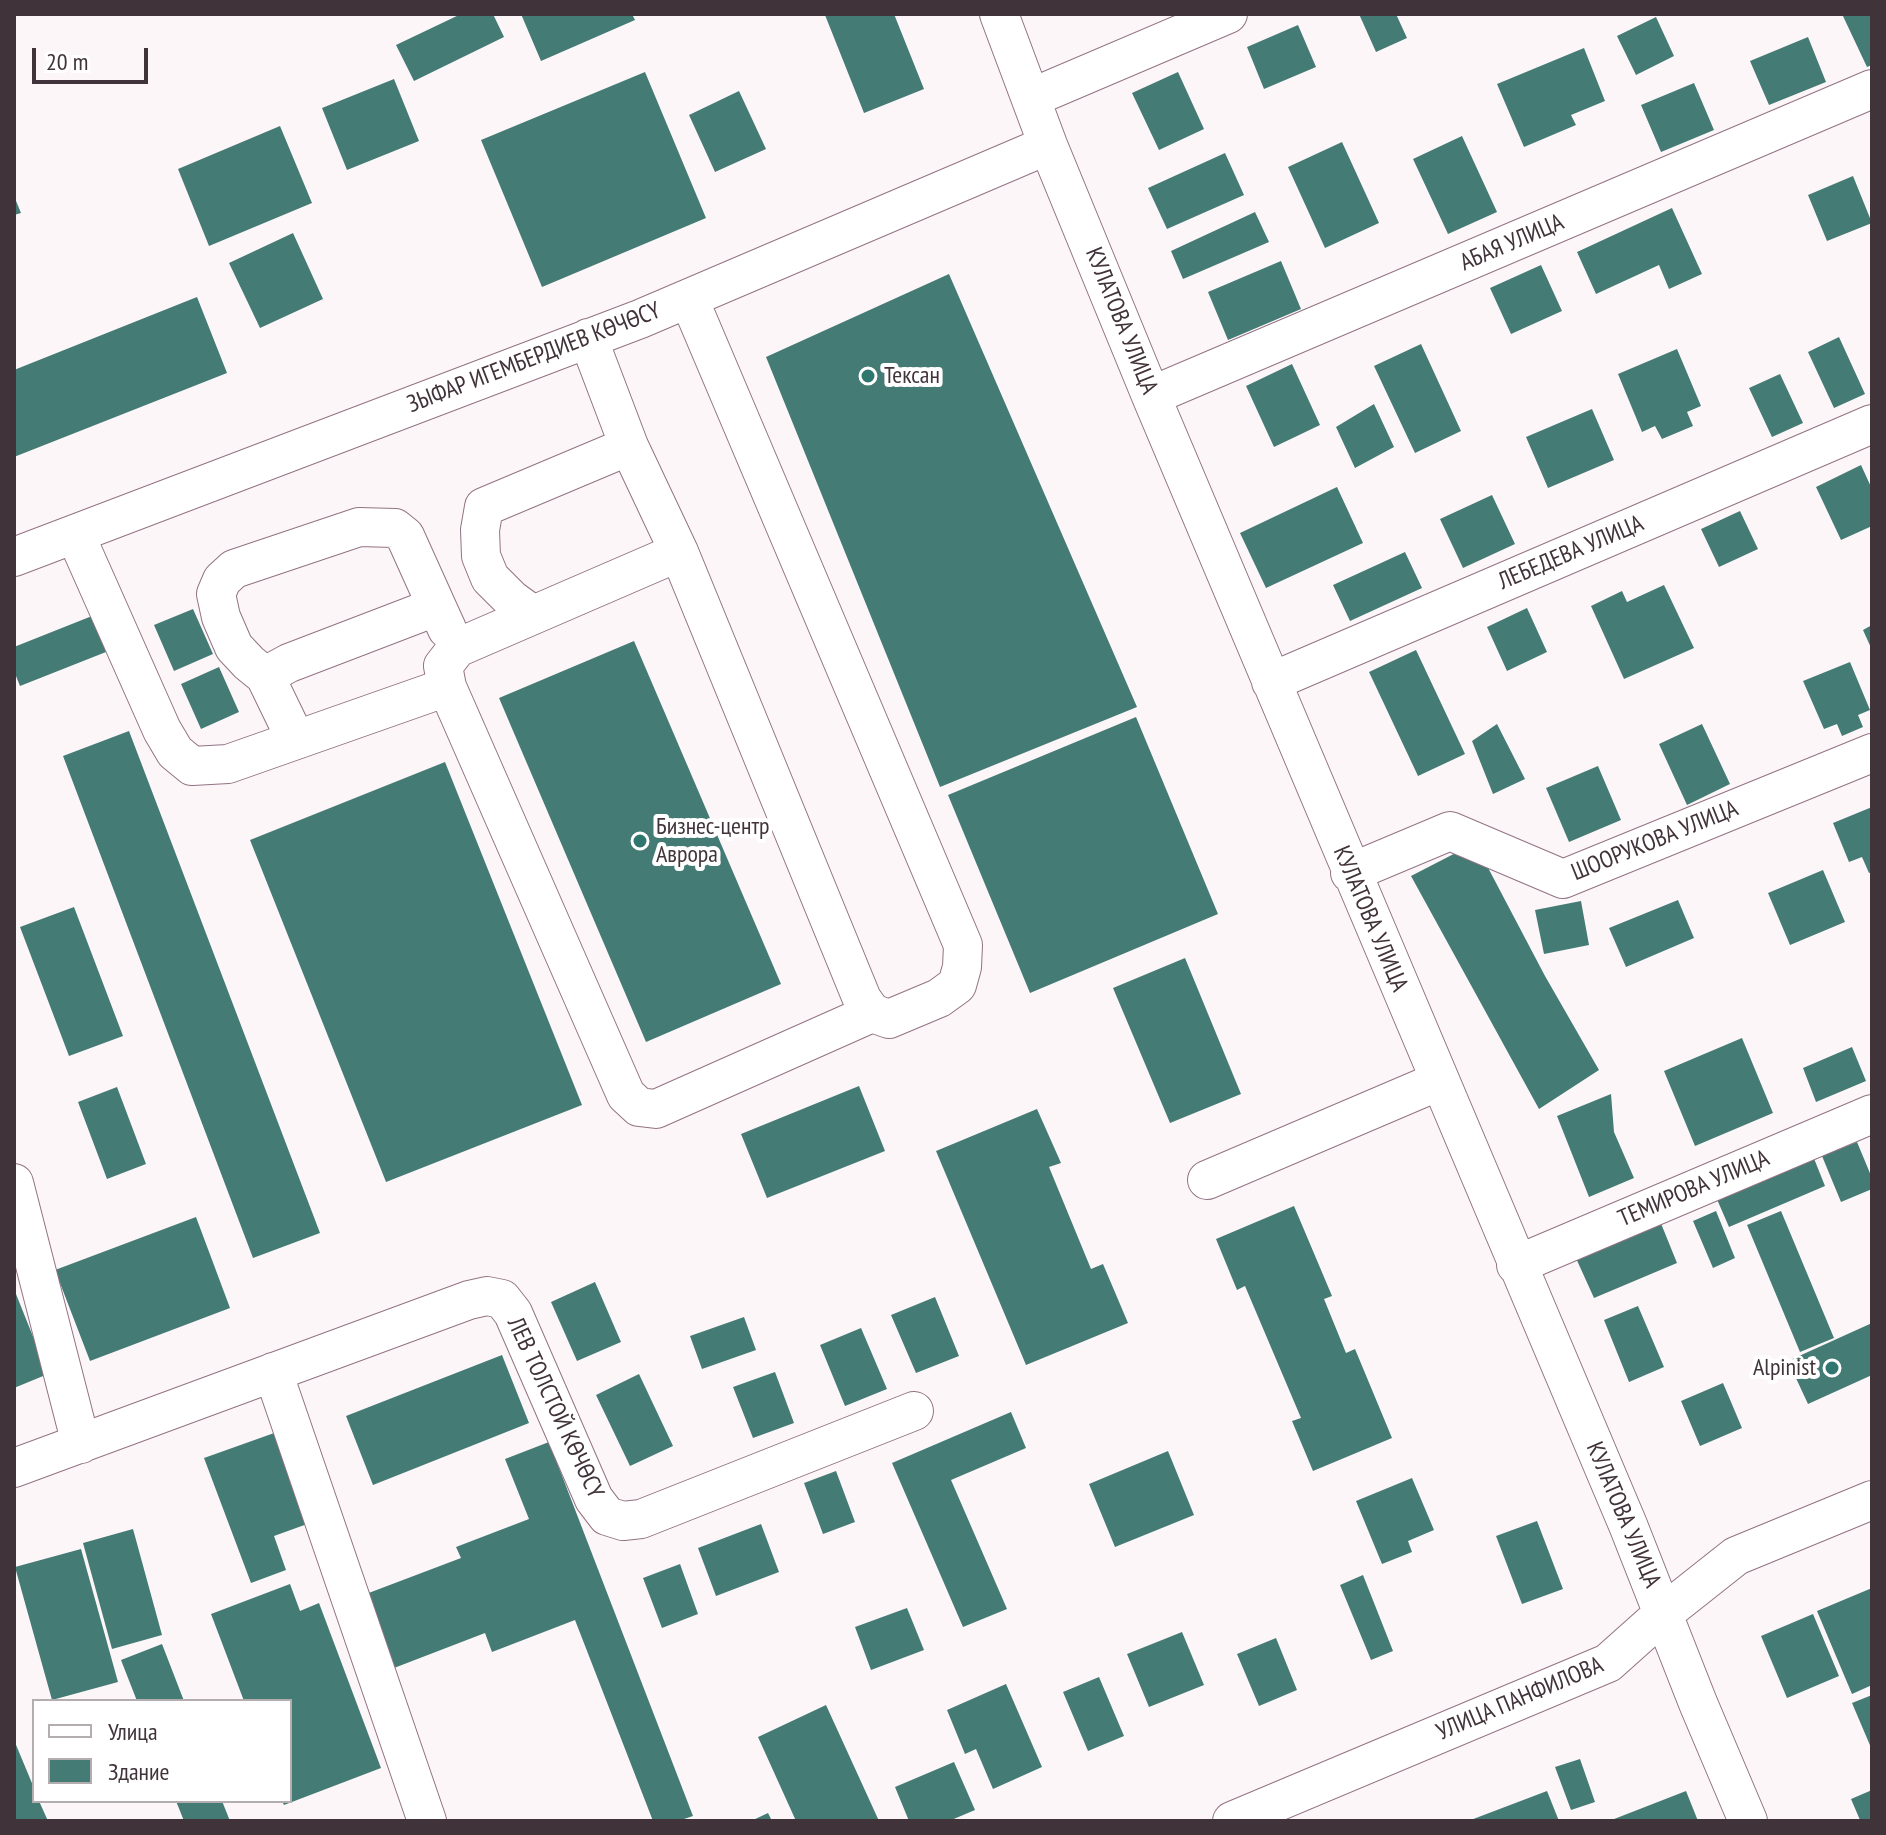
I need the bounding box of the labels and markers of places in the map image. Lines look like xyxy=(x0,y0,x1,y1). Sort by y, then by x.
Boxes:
place label: Тексан xyxy=(884,362,940,390)
marker: Тексан xyxy=(859,367,877,385)
place label: Бизнес-центр Аврора xyxy=(656,813,770,869)
marker: Бизнес-центр Аврора xyxy=(631,832,649,850)
place label: Alpinist xyxy=(1753,1354,1816,1382)
marker: Alpinist xyxy=(1823,1359,1841,1377)

